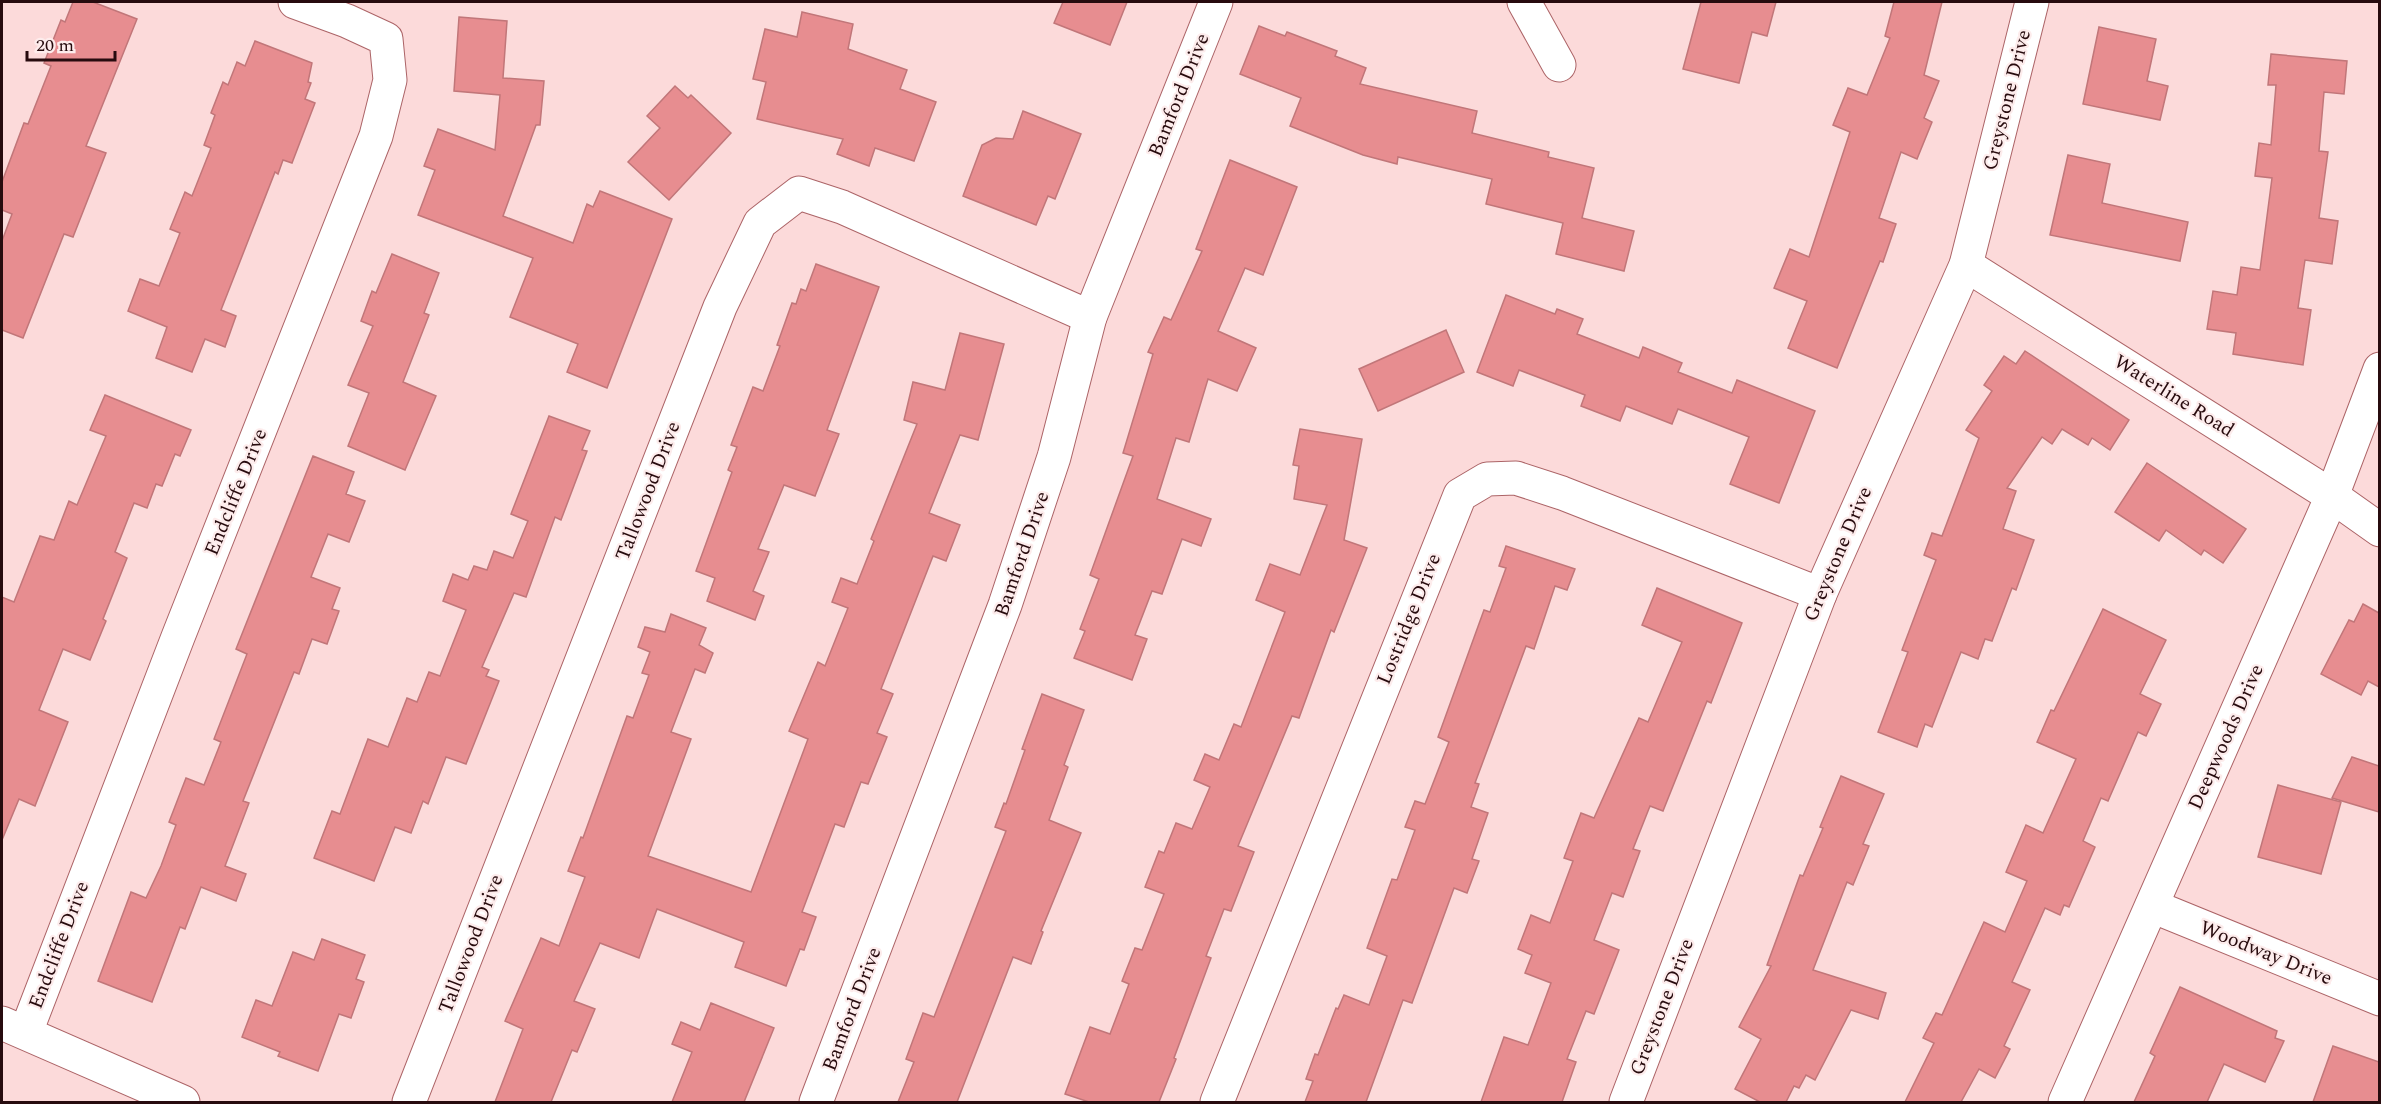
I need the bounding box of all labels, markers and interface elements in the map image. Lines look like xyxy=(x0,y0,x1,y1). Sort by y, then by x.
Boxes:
scale bar xyxy=(27,24,116,62)
street label: Greystone Drive xyxy=(1975,26,2039,174)
street label: Bamford Drive xyxy=(1141,29,1217,161)
text: 20 m xyxy=(36,32,74,59)
street label: Waterline Road xyxy=(2108,347,2240,445)
street label: Tallowood Drive xyxy=(608,417,688,565)
street label: Endcliffe Drive xyxy=(197,424,275,560)
street label: Greystone Drive xyxy=(1796,482,1880,626)
street label: Bamford Drive xyxy=(987,487,1057,621)
street label: Lostridge Drive xyxy=(1369,549,1449,689)
street label: Deepwoods Drive xyxy=(2180,659,2272,815)
street label: Tallowood Drive xyxy=(431,870,511,1018)
street label: Endcliffe Drive xyxy=(21,877,97,1013)
street label: Woodway Drive xyxy=(2195,913,2337,993)
street label: Greystone Drive xyxy=(1622,934,1702,1080)
street label: Bamford Drive xyxy=(815,943,889,1075)

